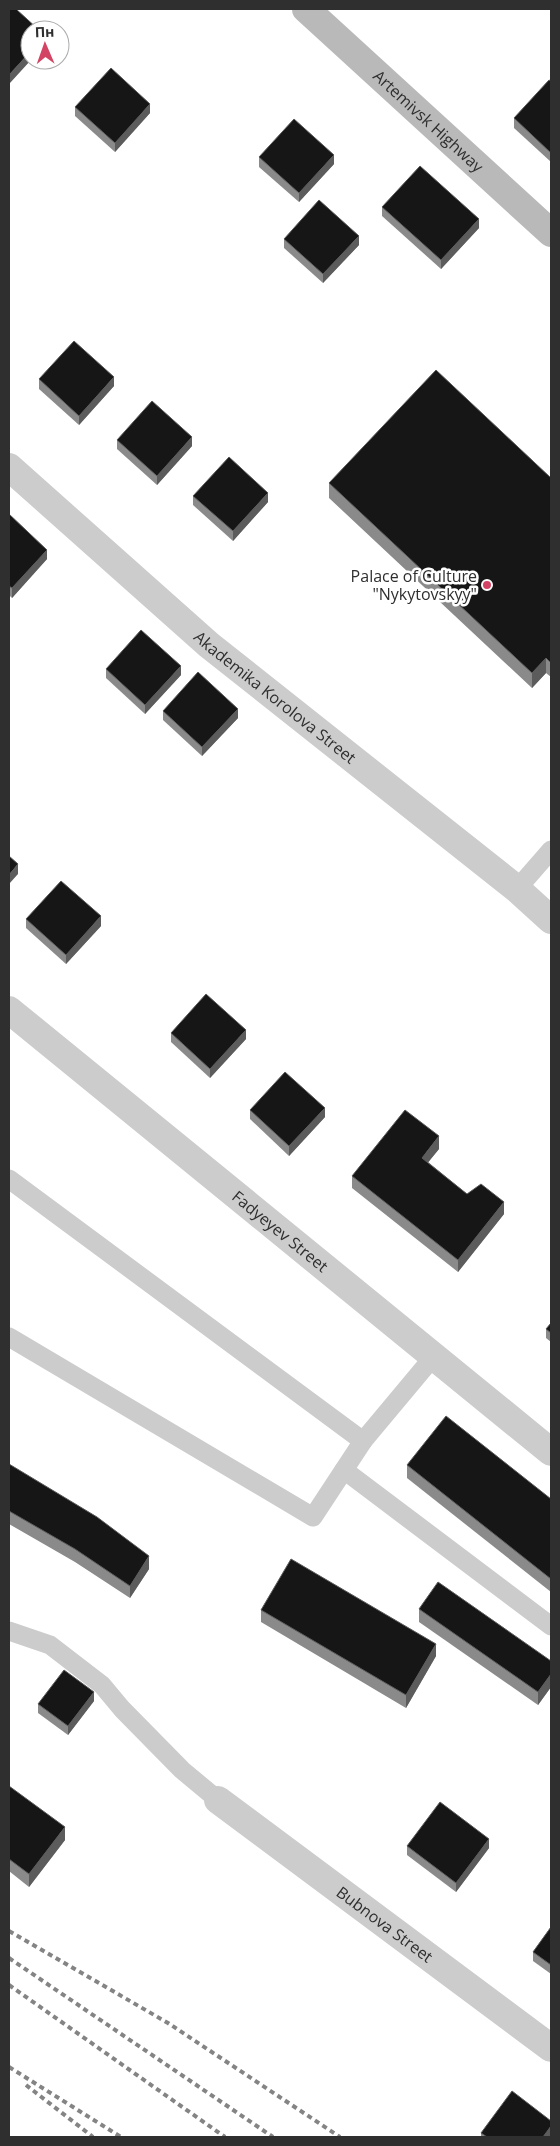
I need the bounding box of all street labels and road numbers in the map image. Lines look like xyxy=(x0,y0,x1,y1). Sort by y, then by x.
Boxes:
street label: Artemivsk Highway xyxy=(369,65,489,178)
street label: Akademika Korolova Street xyxy=(189,626,361,769)
street label: Fadyeyev Street xyxy=(228,1185,333,1277)
street label: Bubnova Street xyxy=(332,1881,438,1968)

